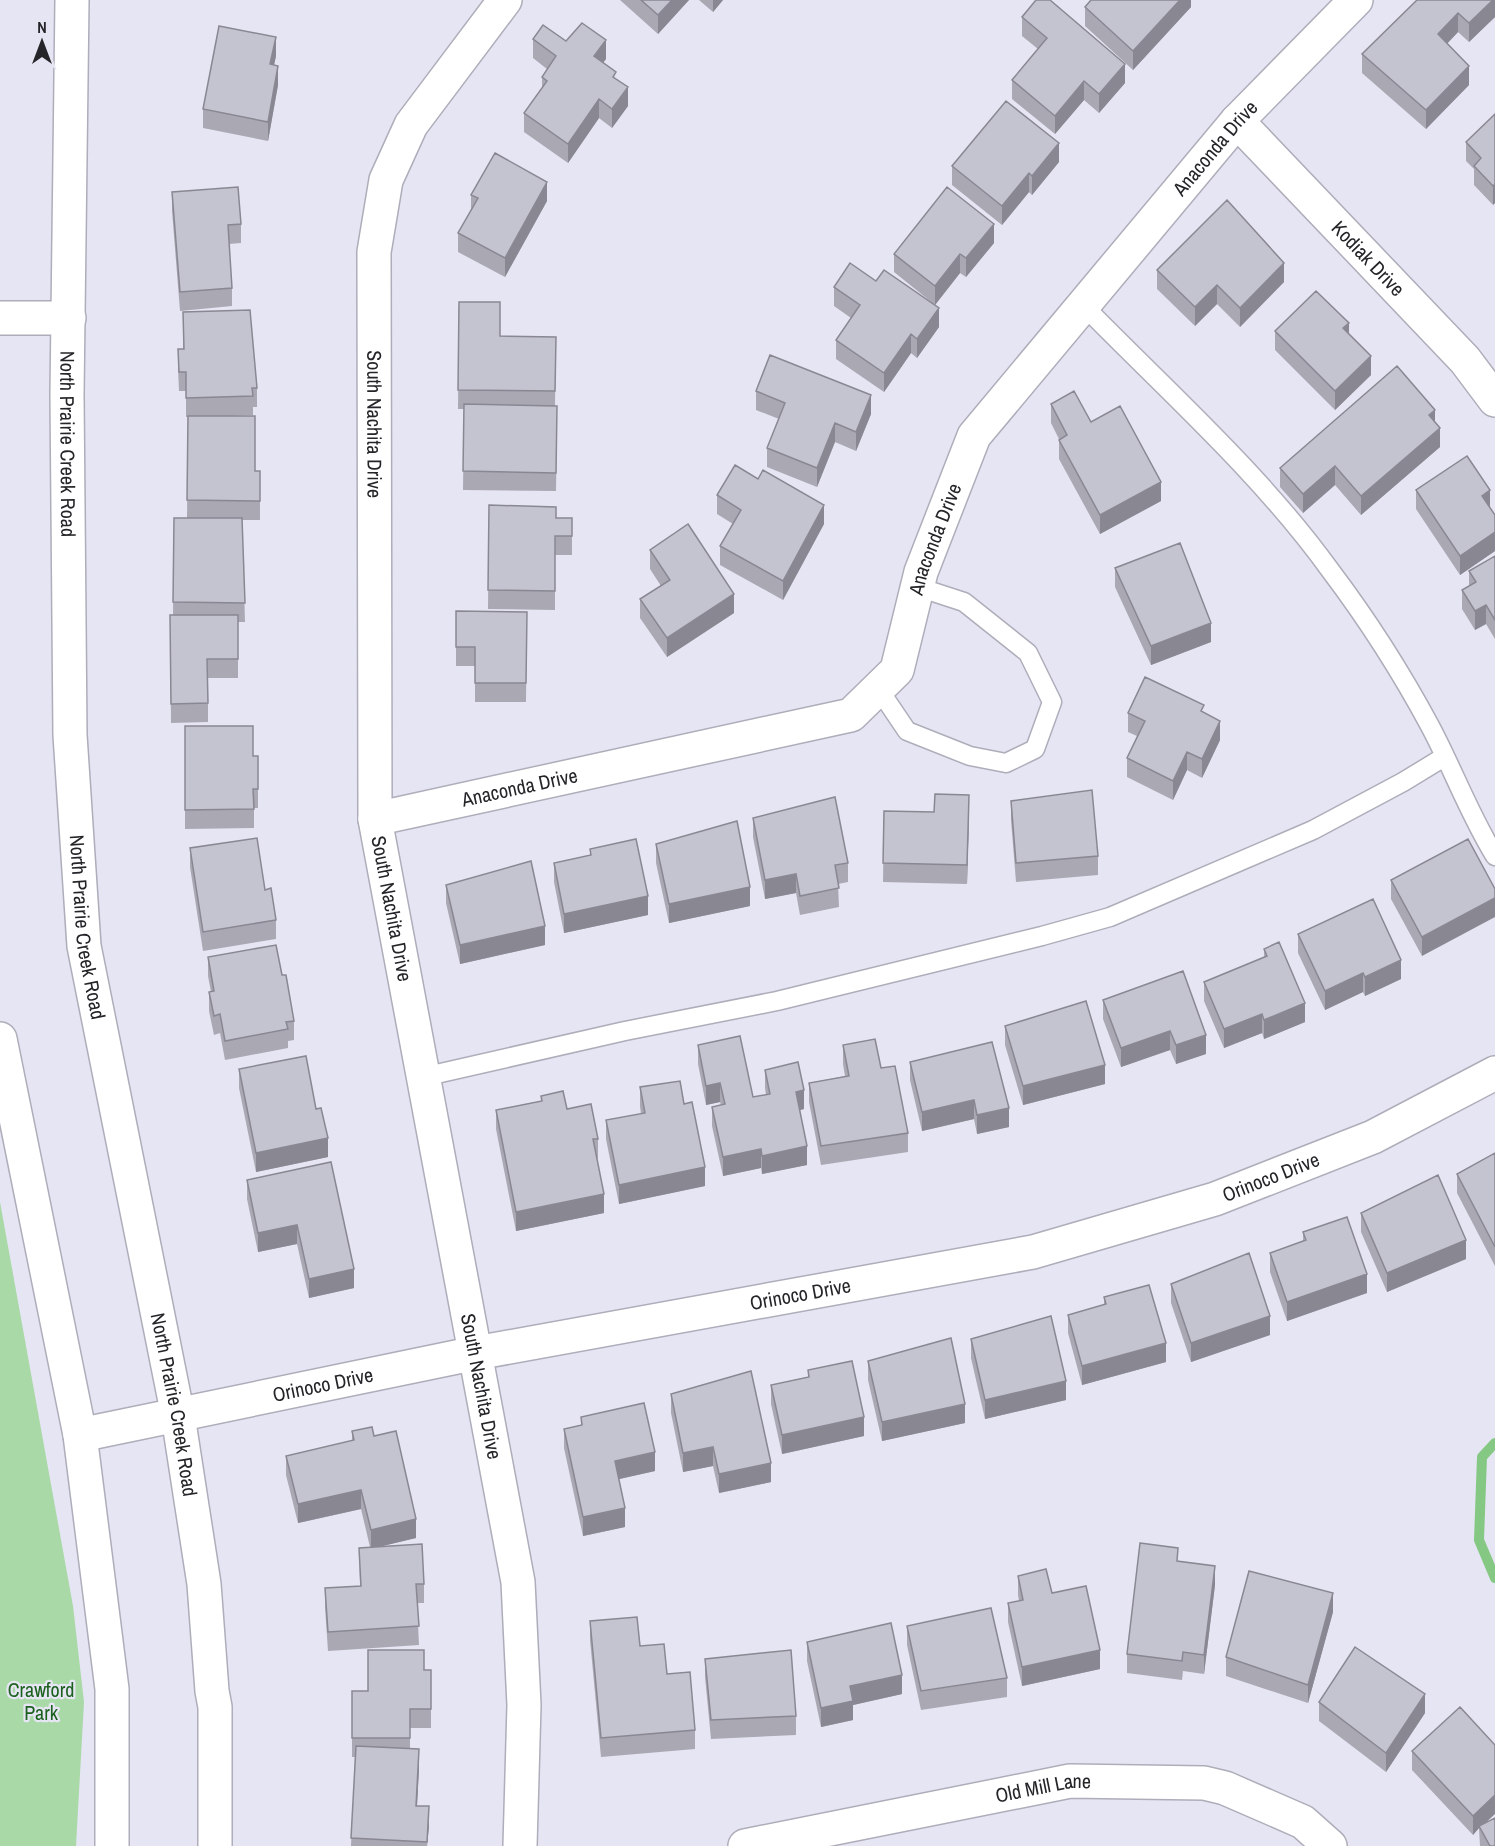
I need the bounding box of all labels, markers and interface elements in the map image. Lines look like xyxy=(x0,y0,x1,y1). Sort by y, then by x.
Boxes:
north arrow xyxy=(12,12,72,72)
text: N xyxy=(37,16,47,38)
street label: Anaconda Drive xyxy=(1166,94,1263,202)
street label: Kodiak Drive xyxy=(1326,214,1411,302)
street label: South Nachita Drive xyxy=(361,350,388,498)
street label: North Prairie Creek Road xyxy=(54,351,82,537)
street label: Anaconda Drive xyxy=(902,479,967,599)
street label: Anaconda Drive xyxy=(458,761,580,813)
street label: South Nachita Drive xyxy=(365,833,419,984)
street label: North Prairie Creek Road xyxy=(64,834,112,1022)
street label: Orinoco Drive xyxy=(1218,1145,1323,1208)
street label: Orinoco Drive xyxy=(748,1271,853,1316)
street label: North Prairie Creek Road xyxy=(145,1310,204,1498)
street label: South Nachita Drive xyxy=(455,1311,509,1461)
street label: Orinoco Drive xyxy=(270,1361,375,1408)
park label: Crawford Park xyxy=(8,1676,74,1726)
street label: Old Mill Lane xyxy=(993,1767,1091,1809)

